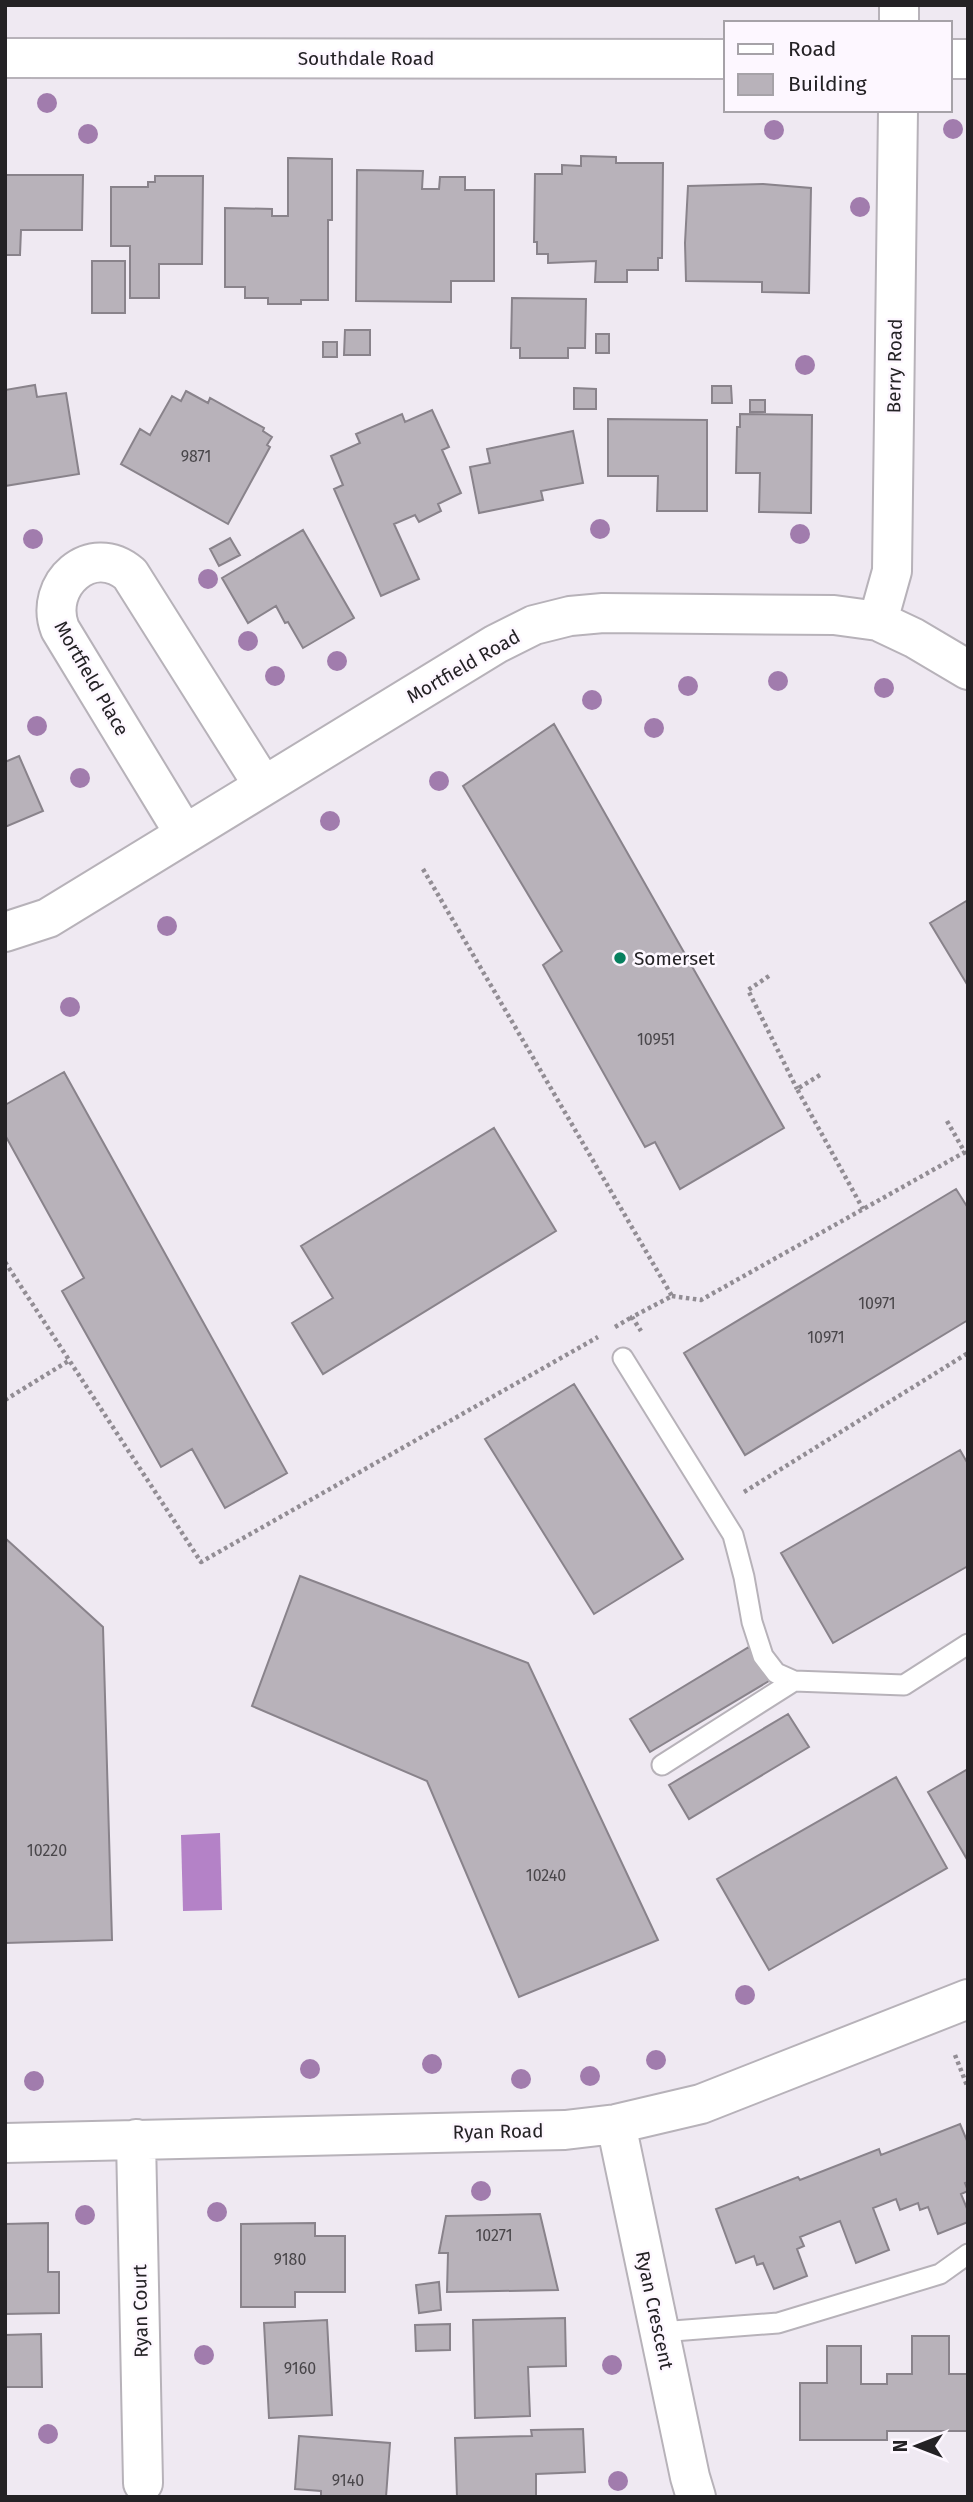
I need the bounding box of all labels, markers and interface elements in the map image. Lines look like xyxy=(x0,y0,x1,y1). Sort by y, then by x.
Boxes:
legend xyxy=(724,21,952,112)
text: Road xyxy=(788,36,836,62)
street label: Southdale Road xyxy=(298,47,434,70)
text: Building xyxy=(788,71,867,97)
street label: Berry Road xyxy=(882,318,907,414)
house number: 9871 xyxy=(181,447,211,466)
street label: Mortfield Place xyxy=(49,617,134,740)
street label: Mortfield Road xyxy=(402,625,524,708)
place label: Somerset xyxy=(634,947,715,970)
marker: Somerset xyxy=(612,950,628,966)
house number: 10951 xyxy=(637,1030,675,1049)
house number: 10971 xyxy=(858,1294,896,1313)
house number: 10971 xyxy=(807,1328,845,1347)
house number: 10220 xyxy=(27,1841,67,1860)
house number: 10240 xyxy=(526,1866,566,1885)
street label: Ryan Road xyxy=(452,2119,544,2144)
house number: 10271 xyxy=(475,2226,513,2245)
street label: Ryan Crescent xyxy=(631,2249,678,2372)
house number: 9180 xyxy=(274,2250,306,2269)
street label: Ryan Court xyxy=(128,2264,153,2358)
house number: 9160 xyxy=(284,2359,316,2378)
north arrow xyxy=(882,2411,952,2481)
text: N xyxy=(889,2440,912,2452)
house number: 9140 xyxy=(332,2471,364,2490)

